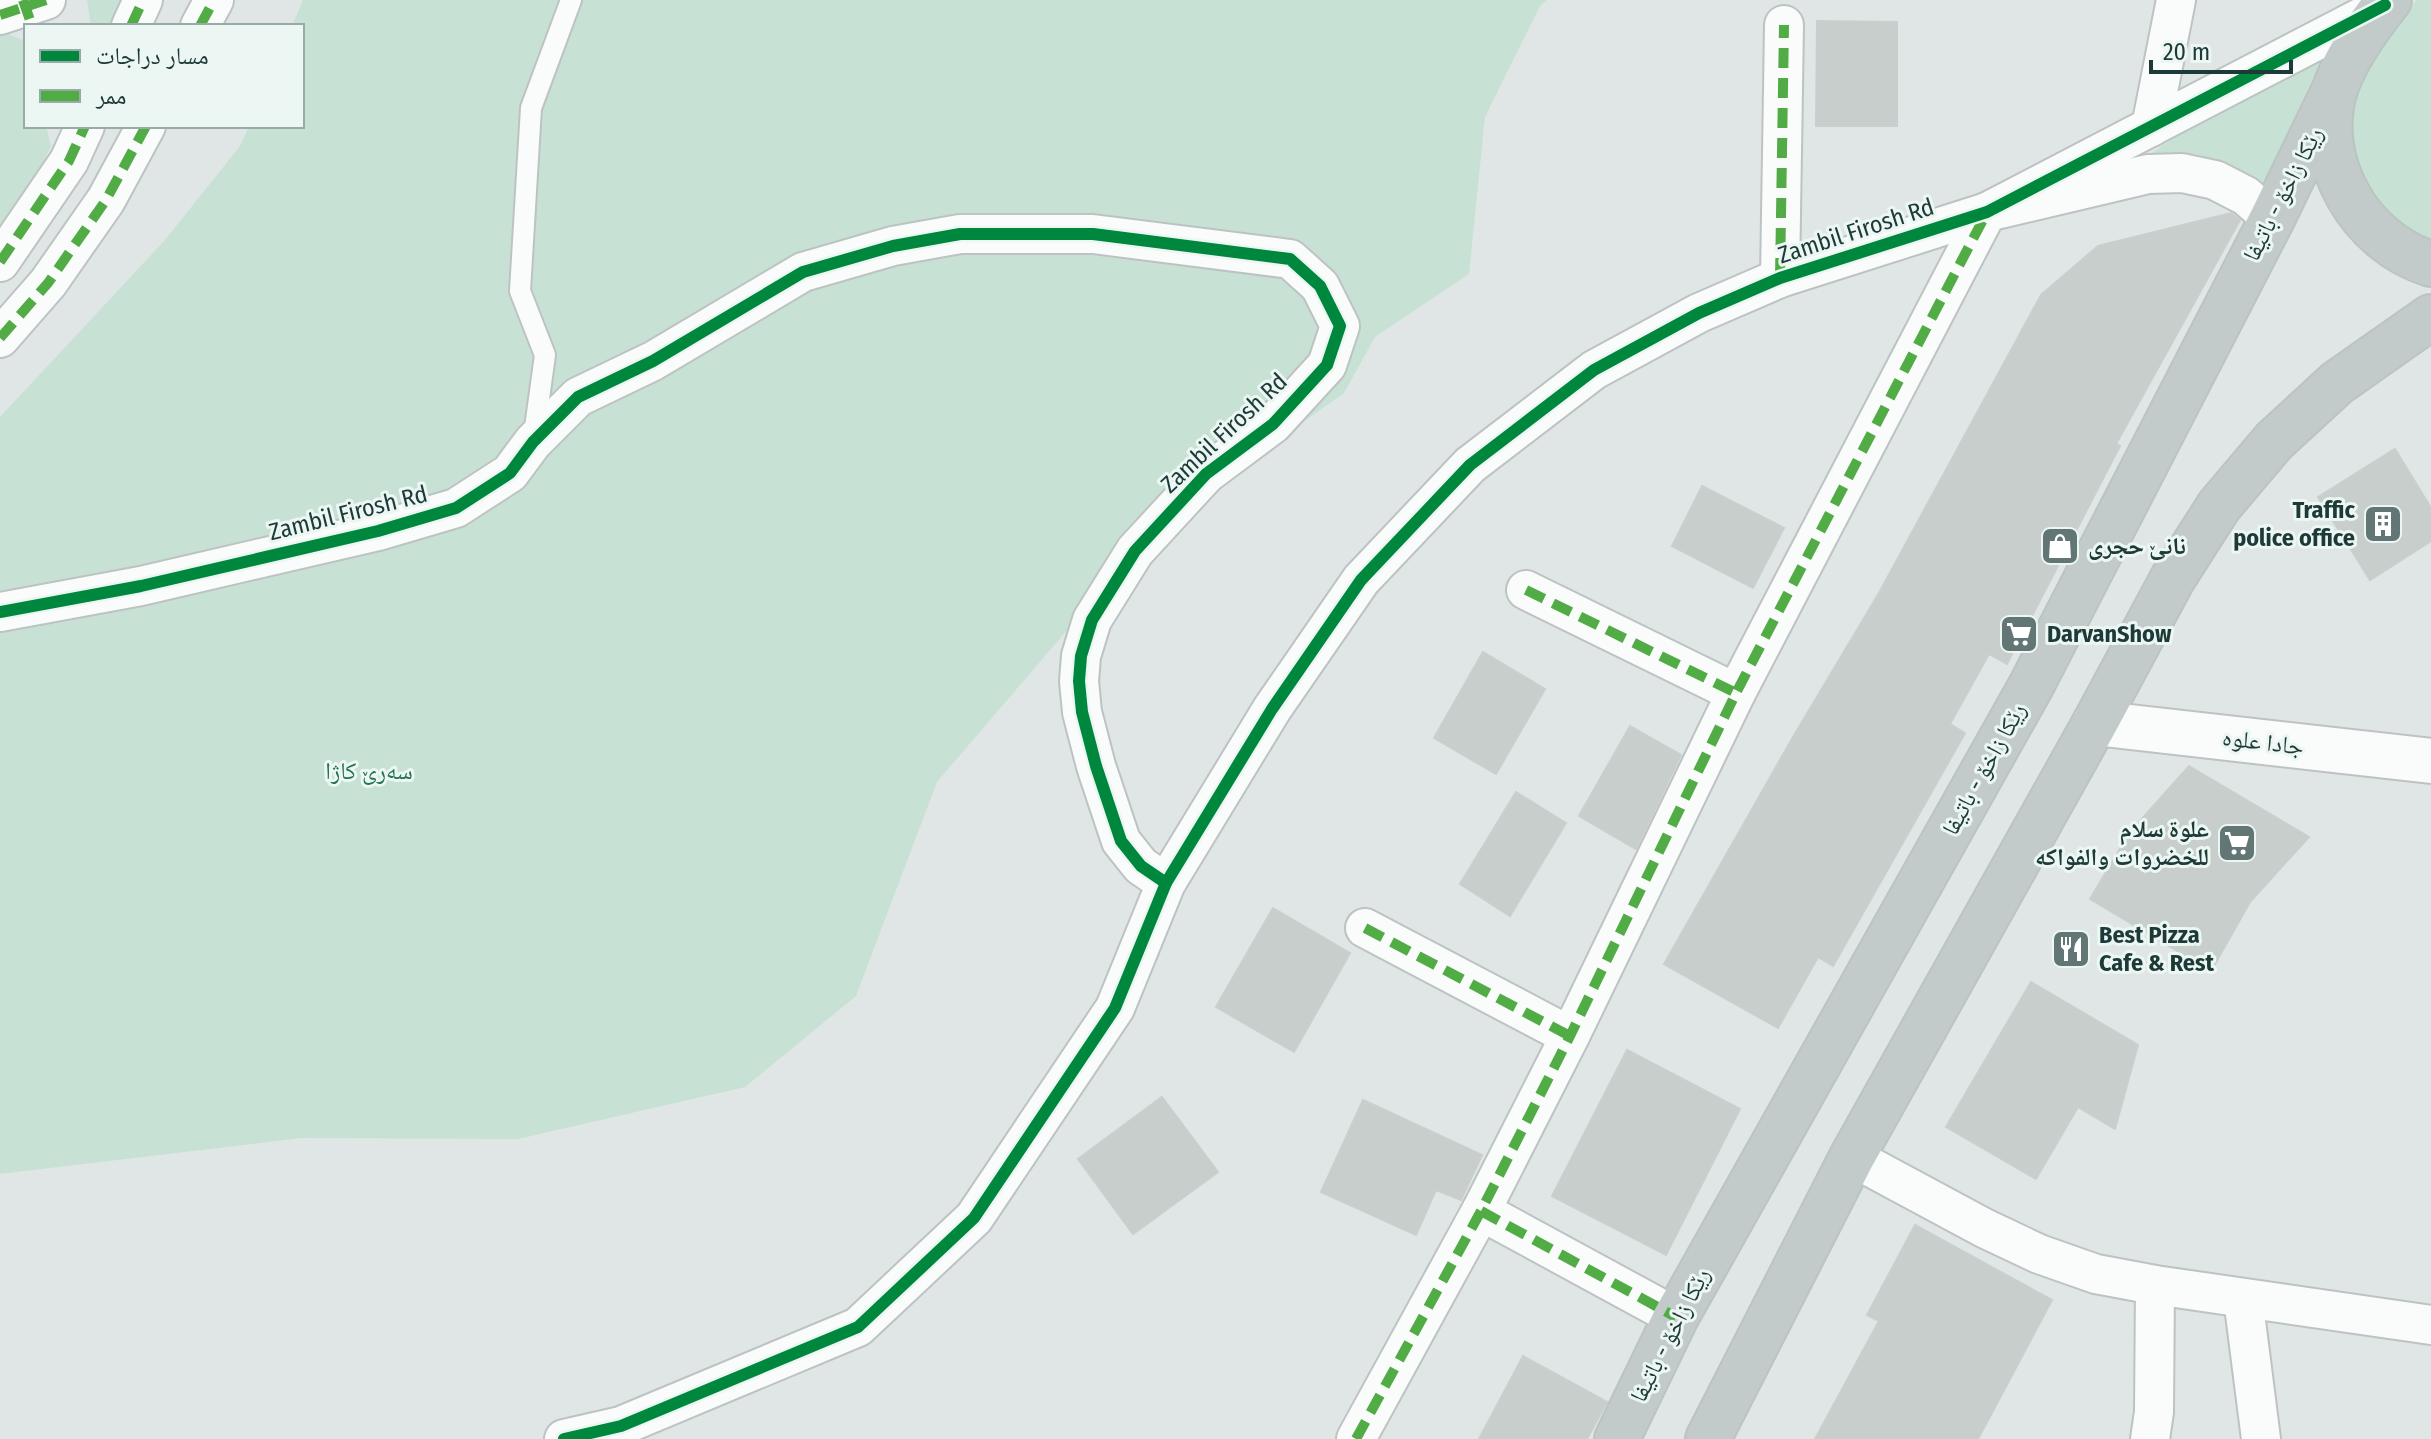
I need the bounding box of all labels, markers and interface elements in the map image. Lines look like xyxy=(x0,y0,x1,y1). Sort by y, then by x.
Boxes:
legend xyxy=(24,24,304,128)
scale bar xyxy=(2151,24,2291,74)
text: 20 m xyxy=(2163,38,2210,66)
text: مسار دراجات xyxy=(96,42,209,70)
text: ممر xyxy=(95,82,127,110)
street label: رێکا زاخۆ - باتیفا xyxy=(2237,122,2329,266)
street label: Zambil Firosh Rd xyxy=(1775,193,1937,269)
street label: Zambil Firosh Rd xyxy=(1155,367,1293,499)
street label: Zambil Firosh Rd xyxy=(266,480,430,546)
place label: Traffic police office xyxy=(2233,496,2356,552)
building icon: Traffic police office xyxy=(2362,503,2404,545)
shop icon: نانێ حجری xyxy=(2039,525,2081,567)
place label: نانێ حجری xyxy=(2088,532,2186,560)
supermarket icon: DarvanShow xyxy=(1998,613,2040,655)
place label: DarvanShow xyxy=(2047,620,2172,648)
street label: رێکا زاخۆ - باتیفا xyxy=(1936,698,2032,840)
street label: جادا علوه xyxy=(2221,723,2305,761)
park label: سەرێ کاژا xyxy=(325,757,413,785)
place label: علوة سلام للخضروات والفواكه xyxy=(2035,815,2209,871)
supermarket icon: علوة سلام للخضروات والفواكه xyxy=(2216,822,2258,864)
place label: Best Pizza Cafe & Rest xyxy=(2099,921,2214,977)
restaurant icon: Best Pizza Cafe & Rest xyxy=(2050,928,2092,970)
street label: رێکا زاخۆ - باتیفا xyxy=(1624,1263,1716,1407)

